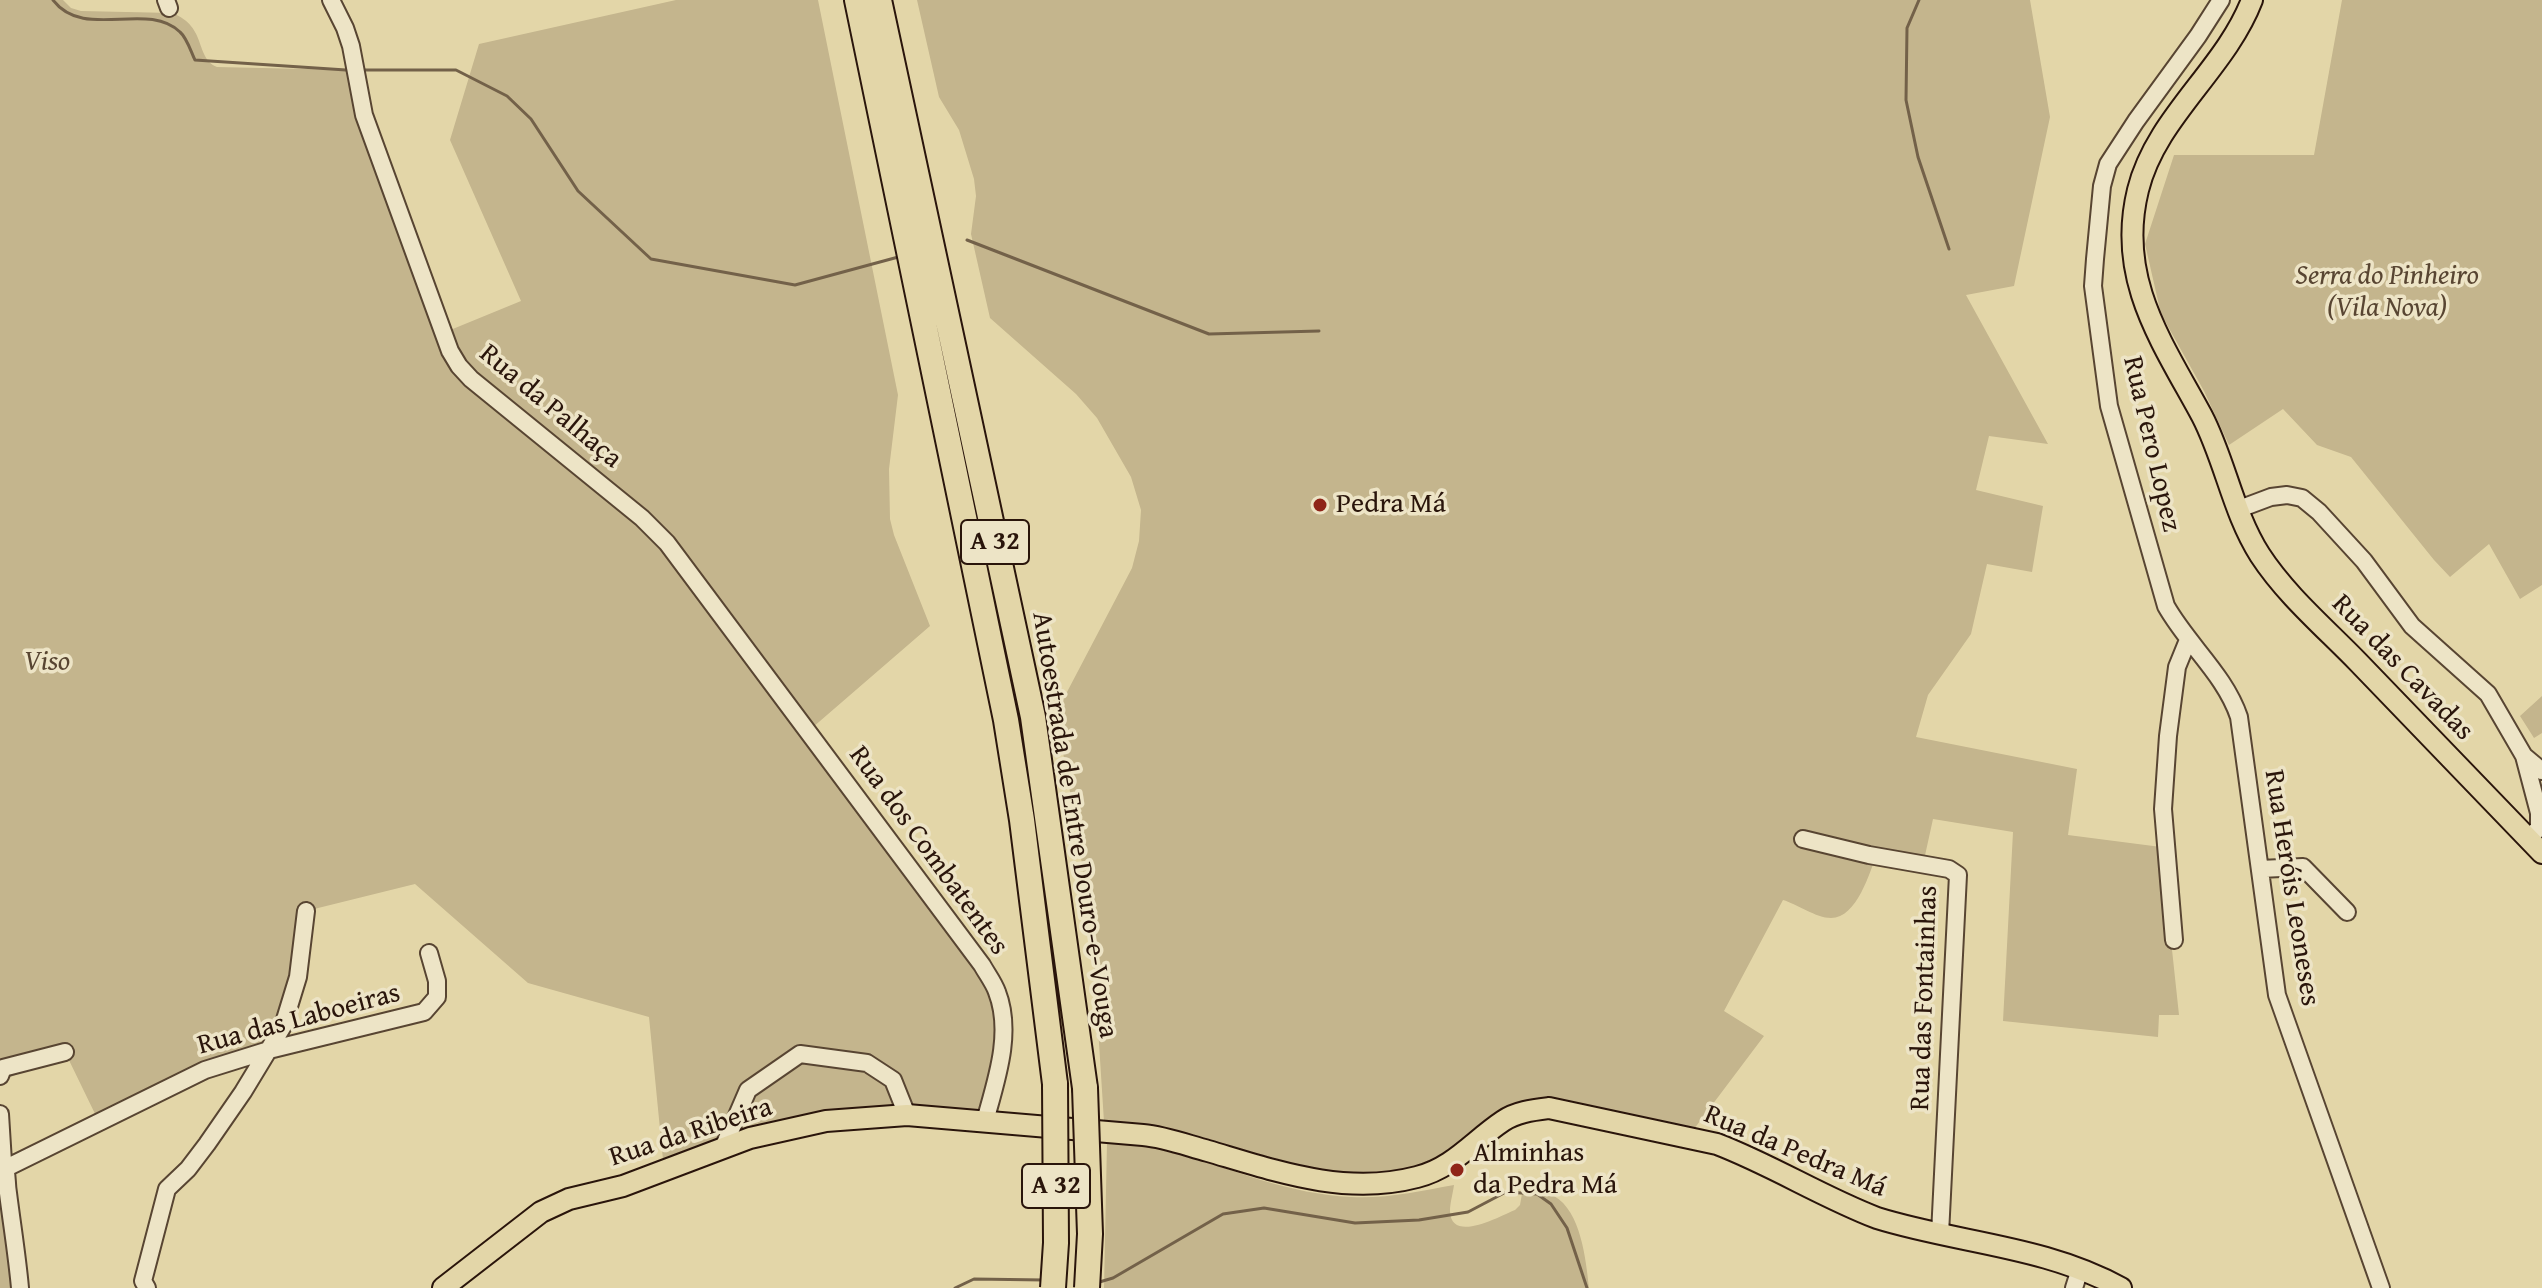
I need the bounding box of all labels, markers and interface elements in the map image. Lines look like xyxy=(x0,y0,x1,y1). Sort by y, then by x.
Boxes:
park label: Serra do Pinheiro (Vila Nova) xyxy=(2295,260,2479,326)
street label: Rua da Palhaça xyxy=(472,338,628,476)
street label: Rua Pero Lopez xyxy=(2115,353,2187,535)
place label: Pedra Má xyxy=(1336,488,1446,522)
marker: Pedra Má xyxy=(1311,496,1329,514)
road number: A 32 xyxy=(961,520,1029,564)
street label: Rua das Cavadas xyxy=(2324,588,2480,748)
street label: Autoestrada de Entre Douro-e-Vouga xyxy=(1024,609,1124,1041)
park label: Viso xyxy=(24,646,70,680)
street label: Rua dos Combatentes xyxy=(841,740,1015,962)
street label: Rua Heróis Leoneses xyxy=(2256,768,2326,1008)
street label: Rua das Fontainhas xyxy=(1904,885,1946,1111)
street label: Rua das Laboeiras xyxy=(194,977,404,1063)
street label: Rua da Ribeira xyxy=(605,1091,777,1175)
street label: Rua da Pedra Má xyxy=(1699,1098,1891,1206)
place label: Alminhas da Pedra Má xyxy=(1473,1137,1617,1203)
marker: Alminhas da Pedra Má xyxy=(1448,1161,1466,1179)
road number: A 32 xyxy=(1022,1164,1090,1208)

